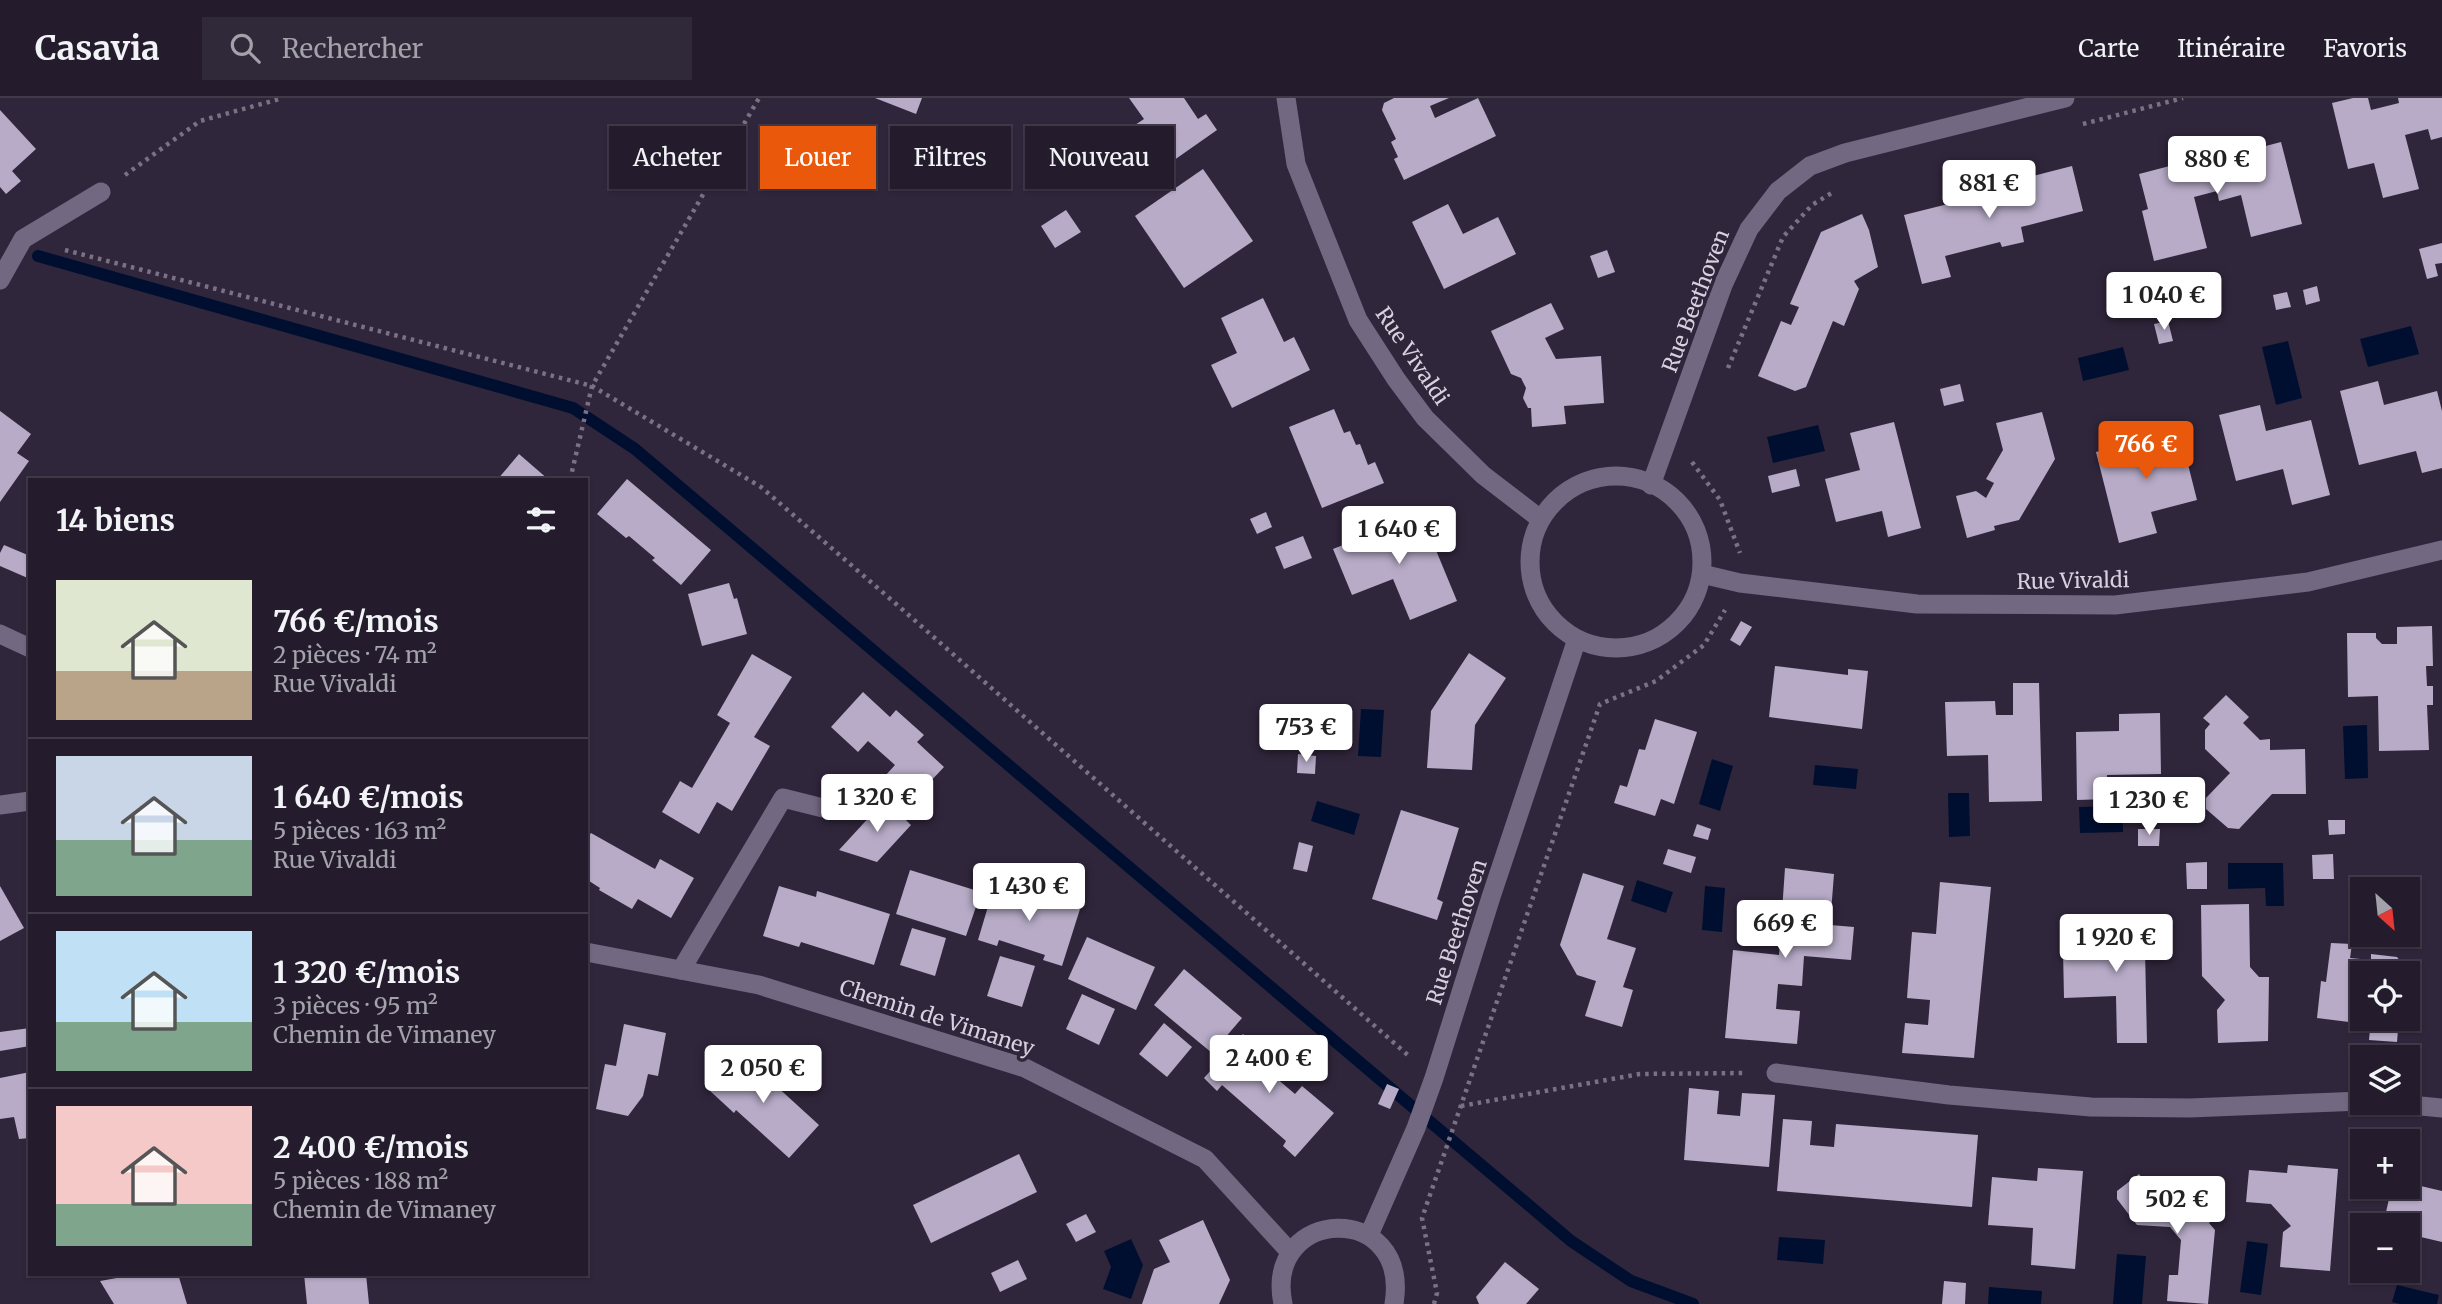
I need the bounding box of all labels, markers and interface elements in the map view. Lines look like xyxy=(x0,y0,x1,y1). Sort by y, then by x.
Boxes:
search box xyxy=(202,17,692,80)
text: Casavia xyxy=(35,28,160,69)
icon: search xyxy=(226,29,264,67)
text: Rechercher xyxy=(282,32,423,65)
text: Carte xyxy=(2078,33,2139,64)
text: Itinéraire xyxy=(2177,33,2285,64)
text: Favoris xyxy=(2323,33,2407,64)
chip: Acheter xyxy=(609,126,746,189)
chip: Louer xyxy=(760,126,876,189)
chip: Filtres xyxy=(890,126,1011,189)
chip: Nouveau xyxy=(1025,126,1174,189)
pin: 880 € xyxy=(2168,136,2266,196)
text: 880 € xyxy=(2184,144,2250,173)
pin: 881 € xyxy=(1940,160,2038,220)
text: 881 € xyxy=(1959,168,2019,197)
street label: Rue Beethoven xyxy=(1656,225,1735,376)
pin: 1 040 € xyxy=(2099,272,2229,332)
text: 1 040 € xyxy=(2122,280,2206,309)
street label: Rue Vivaldi xyxy=(1370,301,1455,410)
pin: 766 € xyxy=(2097,422,2195,481)
text: 766 € xyxy=(2114,429,2178,458)
text: 14 biens xyxy=(56,501,175,539)
icon: filters xyxy=(522,501,560,539)
pin: 1 640 € xyxy=(1334,506,1464,566)
text: 1 640 € xyxy=(1358,514,1440,543)
street label: Rue Vivaldi xyxy=(2016,566,2130,595)
text: 766 €/mois xyxy=(273,602,439,640)
icon: home xyxy=(112,608,196,692)
text: 2 pièces · 74 m² xyxy=(273,640,437,669)
text: Rue Vivaldi xyxy=(273,669,397,698)
pin: 753 € xyxy=(1257,704,1355,764)
text: 753 € xyxy=(1275,712,1337,741)
pin: 1 320 € xyxy=(812,774,942,834)
text: 1 640 €/mois xyxy=(273,778,464,816)
pin: 1 230 € xyxy=(2084,778,2214,837)
text: 1 320 € xyxy=(837,782,917,811)
icon: home xyxy=(112,784,196,868)
text: 1 230 € xyxy=(2109,785,2189,814)
text: 5 pièces · 163 m² xyxy=(273,816,446,845)
text: Rue Vivaldi xyxy=(273,845,397,874)
street label: Rue Beethoven xyxy=(1420,856,1493,1008)
pin: 1 430 € xyxy=(964,864,1094,923)
text: 1 430 € xyxy=(989,871,1069,900)
north arrow xyxy=(2350,877,2420,947)
map controls xyxy=(2350,877,2420,1283)
pin: 669 € xyxy=(1736,900,1834,960)
text: 669 € xyxy=(1753,908,1817,937)
pin: 1 920 € xyxy=(2051,914,2181,974)
text: 1 920 € xyxy=(2076,922,2156,951)
text: 1 320 €/mois xyxy=(273,953,460,991)
icon: home xyxy=(112,959,196,1043)
button: locate xyxy=(2350,961,2420,1031)
street label: Chemin de Vimaney xyxy=(836,973,1039,1062)
text: 3 pièces · 95 m² xyxy=(273,991,438,1020)
text: Chemin de Vimaney xyxy=(273,1020,496,1049)
pin: 2 400 € xyxy=(1204,1035,1334,1095)
text: 2 400 € xyxy=(1226,1043,1312,1072)
button: layers xyxy=(2350,1045,2420,1115)
pin: 2 050 € xyxy=(698,1046,828,1105)
text: 2 050 € xyxy=(721,1053,805,1082)
text: 2 400 €/mois xyxy=(273,1128,469,1166)
button: + xyxy=(2350,1129,2420,1199)
icon: home xyxy=(112,1134,196,1218)
text: 5 pièces · 188 m² xyxy=(273,1166,448,1195)
pin: 502 € xyxy=(2128,1176,2226,1236)
text: 502 € xyxy=(2145,1184,2209,1213)
text: Chemin de Vimaney xyxy=(273,1195,496,1224)
button: − xyxy=(2350,1213,2420,1283)

